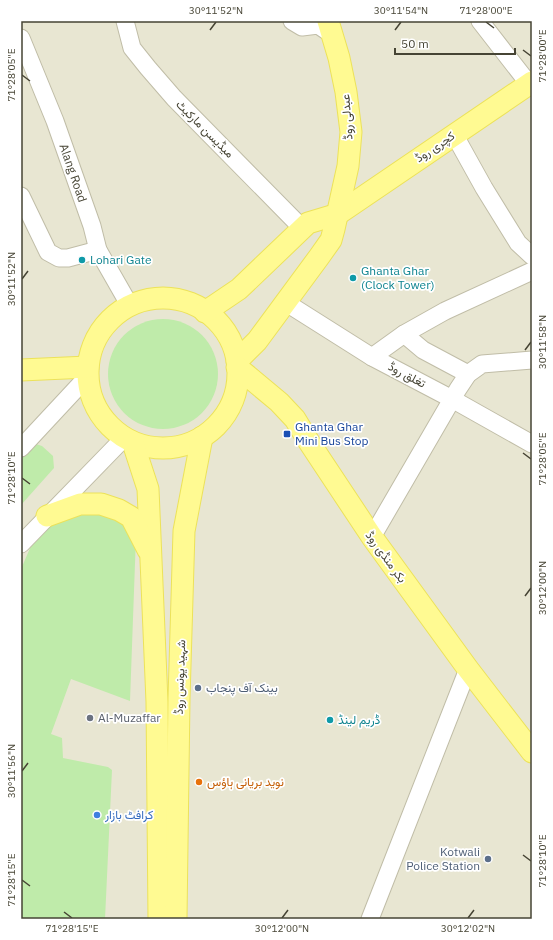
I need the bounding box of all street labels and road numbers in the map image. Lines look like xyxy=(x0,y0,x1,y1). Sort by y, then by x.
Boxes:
street label: عبدلی روڈ xyxy=(337,94,357,140)
street label: میڈیسن مارکیٹ xyxy=(173,97,237,161)
street label: کچری روڈ xyxy=(412,128,458,166)
street label: Alang Road xyxy=(56,142,90,204)
street label: تغلق روڈ xyxy=(385,358,429,392)
street label: بکر منڈی روڈ xyxy=(362,528,410,586)
street label: شہید یونس روڈ xyxy=(171,639,189,715)

